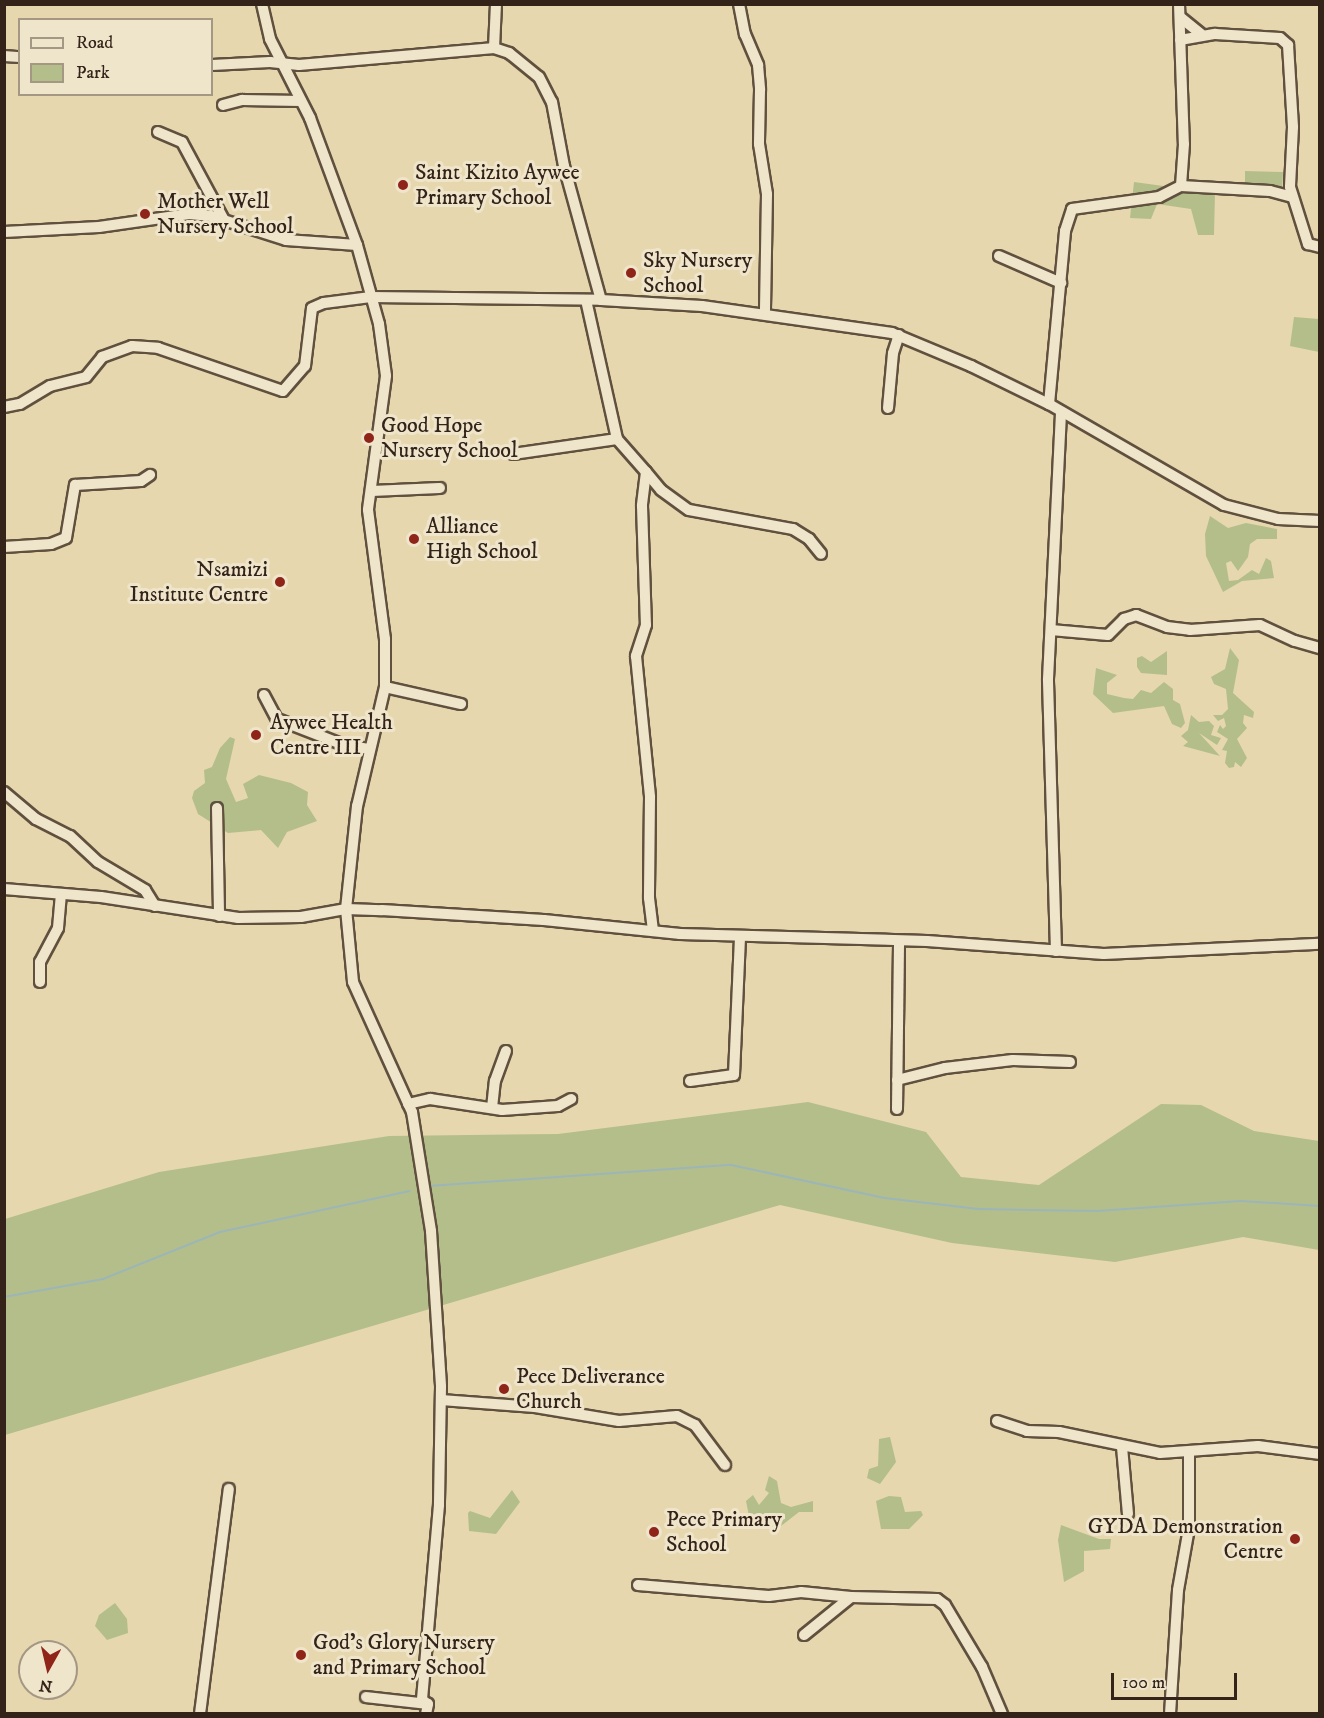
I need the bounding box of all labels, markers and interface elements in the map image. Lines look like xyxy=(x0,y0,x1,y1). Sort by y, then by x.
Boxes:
legend xyxy=(18,18,213,96)
text: Road xyxy=(76,32,113,54)
text: Park xyxy=(76,62,110,84)
place label: Saint Kizito Aywee Primary School xyxy=(415,159,580,210)
marker: Saint Kizito Aywee Primary School xyxy=(396,178,410,192)
place label: Mother Well Nursery School xyxy=(157,188,294,240)
marker: Mother Well Nursery School xyxy=(138,207,152,221)
place label: Sky Nursery School xyxy=(643,247,752,298)
marker: Sky Nursery School xyxy=(624,266,638,280)
place label: Good Hope Nursery School xyxy=(381,412,518,464)
marker: Good Hope Nursery School xyxy=(362,431,376,445)
place label: Alliance High School xyxy=(426,513,538,564)
marker: Alliance High School xyxy=(407,532,421,546)
place label: Nsamizi Institute Centre xyxy=(129,556,268,608)
marker: Nsamizi Institute Centre xyxy=(273,575,287,589)
place label: Aywee Health Centre III xyxy=(270,709,393,760)
marker: Aywee Health Centre III xyxy=(247,726,265,744)
place label: Pece Deliverance Church xyxy=(516,1363,665,1414)
marker: Pece Deliverance Church xyxy=(497,1382,511,1396)
place label: Pece Primary School xyxy=(666,1506,782,1558)
place label: GYDA Demonstration Centre xyxy=(1088,1513,1283,1564)
marker: Pece Primary School xyxy=(647,1525,661,1539)
marker: GYDA Demonstration Centre xyxy=(1288,1532,1302,1546)
place label: God's Glory Nursery and Primary School xyxy=(313,1629,495,1681)
north arrow xyxy=(18,1640,78,1700)
marker: God's Glory Nursery and Primary School xyxy=(294,1648,308,1662)
scale bar xyxy=(1114,1661,1240,1699)
text: 100 m xyxy=(1122,1672,1165,1694)
text: N xyxy=(38,1675,54,1697)

